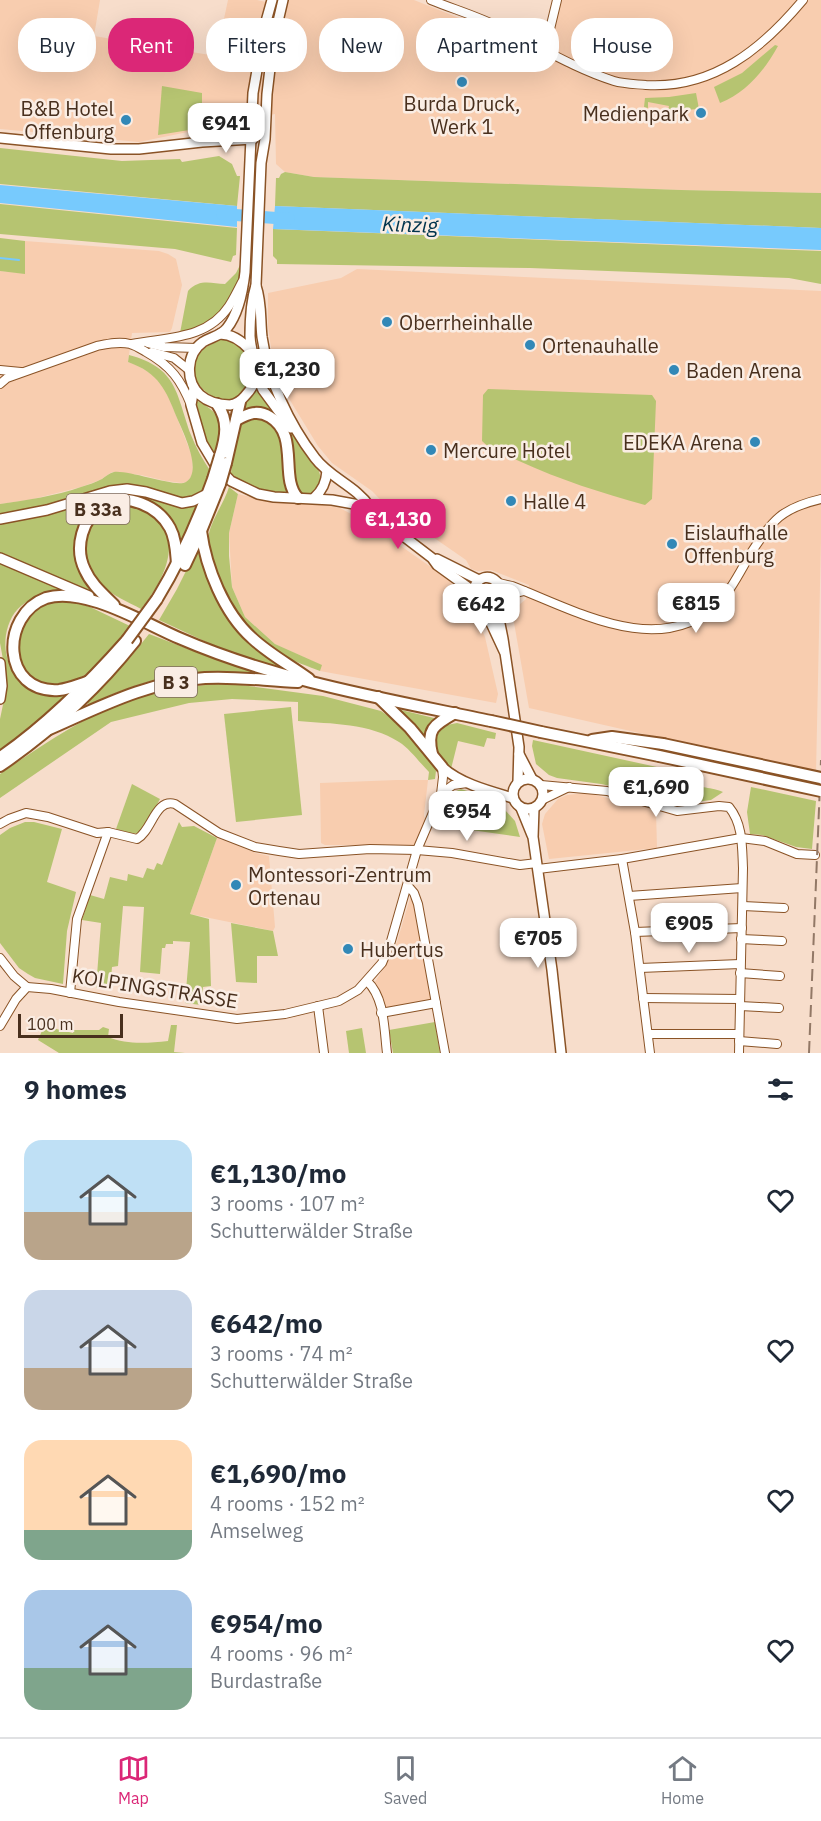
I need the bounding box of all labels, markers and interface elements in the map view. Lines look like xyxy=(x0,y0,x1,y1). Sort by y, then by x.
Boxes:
chip: Buy xyxy=(18,18,96,72)
chip: Rent xyxy=(108,18,194,72)
chip: Filters xyxy=(206,18,307,72)
chip: New xyxy=(319,18,404,72)
chip: Apartment xyxy=(416,18,559,72)
chip: House xyxy=(571,18,673,72)
marker: Burda Druck, Werk 1 xyxy=(455,75,469,89)
place label: Burda Druck, Werk 1 xyxy=(404,90,520,140)
place label: B&B Hotel Offenburg xyxy=(21,95,114,145)
place label: Medienpark xyxy=(583,100,689,127)
pin: €941 xyxy=(190,103,262,154)
marker: Medienpark xyxy=(694,106,708,120)
text: €941 xyxy=(202,109,250,136)
marker: B&B Hotel Offenburg xyxy=(119,113,133,127)
water label: Kinzig xyxy=(382,209,440,239)
place label: Oberrheinhalle xyxy=(399,309,533,336)
marker: Oberrheinhalle xyxy=(380,315,394,329)
place label: Ortenauhalle xyxy=(542,332,659,359)
marker: Ortenauhalle xyxy=(523,338,537,352)
pin: €1,230 xyxy=(238,349,336,400)
text: €1,230 xyxy=(254,355,320,382)
place label: Baden Arena xyxy=(686,357,802,384)
marker: Baden Arena xyxy=(667,363,681,377)
place label: EDEKA Arena xyxy=(623,429,743,456)
marker: EDEKA Arena xyxy=(748,435,762,449)
place label: Mercure Hotel xyxy=(443,437,571,464)
marker: Mercure Hotel xyxy=(424,443,438,457)
place label: Halle 4 xyxy=(523,488,586,515)
road number: B 33a xyxy=(66,494,130,524)
marker: Halle 4 xyxy=(504,494,518,508)
pin: €1,130 xyxy=(349,499,447,550)
text: €1,130 xyxy=(365,505,431,532)
place label: Eislaufhalle Offenburg xyxy=(684,519,788,569)
marker: Eislaufhalle Offenburg xyxy=(665,537,679,551)
pin: €815 xyxy=(660,583,732,634)
pin: €642 xyxy=(445,584,517,635)
text: €815 xyxy=(672,589,720,616)
text: €642 xyxy=(457,590,505,617)
road number: B 3 xyxy=(155,667,197,697)
pin: €1,690 xyxy=(607,767,705,818)
text: €1,690 xyxy=(623,773,689,800)
pin: €954 xyxy=(431,791,503,842)
text: €954 xyxy=(443,797,491,824)
place label: Montessori-Zentrum Ortenau xyxy=(248,861,432,911)
marker: Montessori-Zentrum Ortenau xyxy=(229,878,243,892)
pin: €905 xyxy=(653,903,725,954)
text: €905 xyxy=(665,909,713,936)
pin: €705 xyxy=(502,918,574,969)
text: €705 xyxy=(514,924,562,951)
place label: Hubertus xyxy=(360,936,444,963)
marker: Hubertus xyxy=(341,942,355,956)
street label: KOLPINGSTRASSE xyxy=(70,962,240,1014)
scale bar xyxy=(18,1011,123,1038)
text: 100 m xyxy=(27,1014,74,1034)
text: 9 homes xyxy=(24,1072,127,1106)
icon: filters xyxy=(764,1073,797,1106)
text: €1,130/mo xyxy=(210,1156,346,1190)
icon: home xyxy=(72,1164,144,1236)
icon: heart xyxy=(764,1184,797,1217)
text: 3 rooms · 107 m² xyxy=(210,1190,365,1217)
text: Schutterwälder Straße xyxy=(210,1217,413,1244)
text: €642/mo xyxy=(210,1306,323,1340)
icon: home xyxy=(72,1314,144,1386)
icon: heart xyxy=(764,1334,797,1367)
text: 3 rooms · 74 m² xyxy=(210,1340,353,1367)
text: Schutterwälder Straße xyxy=(210,1367,413,1394)
text: €1,690/mo xyxy=(210,1456,346,1490)
icon: home xyxy=(72,1464,144,1536)
icon: heart xyxy=(764,1484,797,1517)
text: 4 rooms · 152 m² xyxy=(210,1490,365,1517)
text: Amselweg xyxy=(210,1517,303,1544)
text: €954/mo xyxy=(210,1606,323,1640)
icon: home xyxy=(72,1614,144,1686)
icon: heart xyxy=(764,1634,797,1667)
text: 4 rooms · 96 m² xyxy=(210,1640,353,1667)
text: Burdastraße xyxy=(210,1667,322,1694)
tab: Map xyxy=(117,1752,150,1808)
tab: Saved xyxy=(384,1752,427,1808)
tab: Home xyxy=(661,1752,704,1808)

